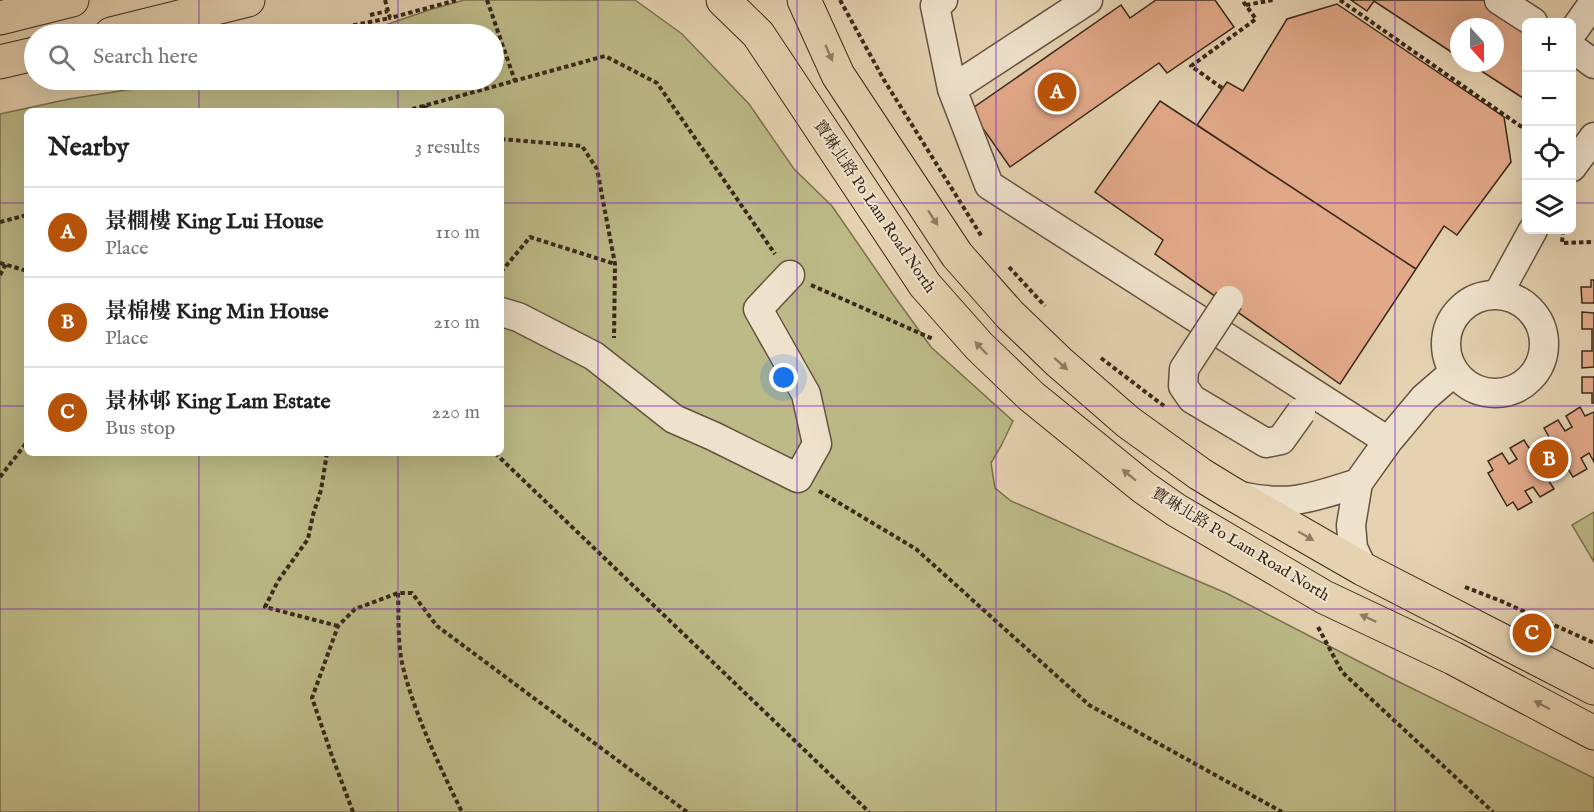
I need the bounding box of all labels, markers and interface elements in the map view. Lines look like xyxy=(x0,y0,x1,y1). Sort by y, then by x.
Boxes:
north arrow xyxy=(1450,18,1504,72)
map controls xyxy=(1522,18,1576,234)
button: + xyxy=(1522,18,1576,72)
search box xyxy=(24,24,504,90)
icon: search xyxy=(45,41,78,74)
text: Search here xyxy=(93,43,198,71)
one-way arrow xyxy=(824,45,833,62)
pin: A xyxy=(1038,70,1076,115)
button: − xyxy=(1522,72,1576,126)
street label: 寶琳北路 Po Lam Road North xyxy=(809,117,940,298)
button: locate xyxy=(1522,126,1576,180)
text: Nearby xyxy=(48,131,129,164)
text: 3 results xyxy=(415,135,480,160)
button: layers xyxy=(1522,180,1576,234)
text: 景櫚樓 King Lui House xyxy=(105,208,323,236)
one-way arrow xyxy=(927,210,938,226)
text: A xyxy=(61,220,74,245)
text: 110 m xyxy=(436,220,480,245)
text: Place xyxy=(105,236,148,261)
text: 景棉樓 King Min House xyxy=(105,298,329,326)
text: B xyxy=(61,310,74,335)
text: 210 m xyxy=(434,310,480,335)
text: Place xyxy=(105,326,148,351)
one-way arrow xyxy=(975,341,989,355)
one-way arrow xyxy=(1053,357,1068,370)
your location xyxy=(769,363,798,392)
text: 景林邨 King Lam Estate xyxy=(105,388,331,416)
text: C xyxy=(60,400,75,425)
text: 220 m xyxy=(432,400,480,425)
text: Bus stop xyxy=(105,416,175,441)
pin: B xyxy=(1530,436,1568,482)
one-way arrow xyxy=(1121,470,1136,482)
street label: 寶琳北路 Po Lam Road North xyxy=(1147,484,1333,606)
one-way arrow xyxy=(1297,531,1314,541)
pin: C xyxy=(1512,610,1552,656)
one-way arrow xyxy=(1360,613,1377,622)
one-way arrow xyxy=(1534,700,1551,710)

